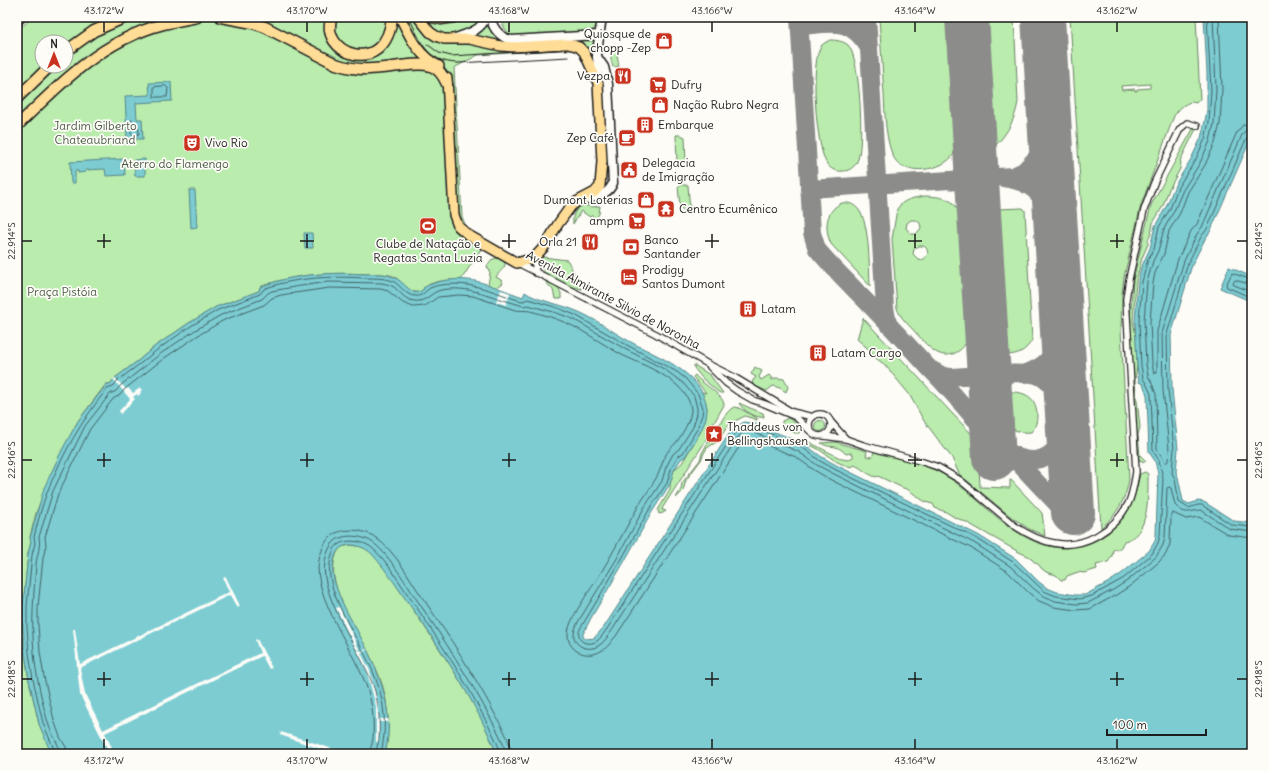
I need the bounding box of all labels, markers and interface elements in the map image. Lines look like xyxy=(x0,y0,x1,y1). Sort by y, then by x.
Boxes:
text: 43.172°W xyxy=(84,4,124,17)
text: 43.170°W xyxy=(286,4,328,17)
text: 43.168°W xyxy=(488,4,530,17)
text: 43.166°W xyxy=(691,4,733,17)
text: 43.164°W xyxy=(894,4,936,17)
text: 43.162°W xyxy=(1097,4,1137,17)
place label: Quiosque de chopp -Zep xyxy=(584,26,651,55)
shop icon: Quiosque de chopp -Zep xyxy=(654,31,674,51)
north arrow xyxy=(34,34,74,74)
text: N xyxy=(50,37,58,51)
restaurant icon: Vezpa xyxy=(613,66,633,86)
place label: Vezpa xyxy=(577,68,610,83)
supermarket icon: Dufry xyxy=(648,75,668,95)
place label: Dufry xyxy=(671,77,702,92)
shop icon: Nação Rubro Negra xyxy=(650,95,670,115)
place label: Nação Rubro Negra xyxy=(673,97,779,112)
building icon: Embarque xyxy=(635,115,655,135)
place label: Embarque xyxy=(658,117,714,132)
park label: Jardim Gilberto Chateaubriand xyxy=(53,118,137,147)
cafe icon: Zep Café xyxy=(617,128,637,148)
place label: Zep Café xyxy=(567,130,614,145)
theatre icon: Vivo Rio xyxy=(182,133,202,153)
place label: Vivo Rio xyxy=(205,135,248,150)
place label: Delegacia de Imigração xyxy=(642,155,715,184)
park label: Aterro do Flamengo xyxy=(121,156,229,171)
public building icon: Delegacia de Imigração xyxy=(619,160,639,180)
shop icon: Dumont Loterias xyxy=(636,190,656,210)
place label: Dumont Loterias xyxy=(543,192,633,207)
temple icon: Centro Ecumênico xyxy=(656,199,676,219)
place label: Centro Ecumênico xyxy=(679,201,778,216)
supermarket icon: ampm xyxy=(627,211,647,231)
place label: ampm xyxy=(589,213,624,228)
sports icon: Clube de Natação e Regatas Santa Luzia xyxy=(418,216,438,236)
text: 22.914°S xyxy=(5,222,18,260)
text: 22.914°S xyxy=(1252,222,1265,260)
restaurant icon: Orla 21 xyxy=(580,232,600,252)
place label: Banco Santander xyxy=(644,232,701,261)
place label: Orla 21 xyxy=(539,234,577,249)
place label: Clube de Natação e Regatas Santa Luzia xyxy=(373,236,483,265)
bank icon: Banco Santander xyxy=(621,237,641,257)
street label: Avenida Almirante Silvio de Noronha xyxy=(524,247,703,352)
place label: Prodigy Santos Dumont xyxy=(642,262,725,291)
hotel icon: Prodigy Santos Dumont xyxy=(619,267,639,287)
park label: Praça Pistóia xyxy=(27,284,97,299)
building icon: Latam xyxy=(738,299,758,319)
place label: Latam xyxy=(761,301,796,316)
building icon: Latam Cargo xyxy=(808,343,828,363)
place label: Latam Cargo xyxy=(831,345,902,360)
place label: Thaddeus von Bellingshausen xyxy=(727,419,808,448)
place icon: Thaddeus von Bellingshausen xyxy=(704,424,724,444)
text: 22.916°S xyxy=(5,441,18,479)
text: 22.916°S xyxy=(1252,441,1265,479)
text: 22.918°S xyxy=(5,660,18,698)
text: 22.918°S xyxy=(1252,660,1265,698)
scale bar xyxy=(1107,711,1206,737)
text: 100 m xyxy=(1113,717,1147,732)
text: 43.172°W xyxy=(84,754,124,767)
text: 43.170°W xyxy=(286,754,328,767)
text: 43.168°W xyxy=(488,754,530,767)
text: 43.166°W xyxy=(691,754,733,767)
text: 43.164°W xyxy=(894,754,936,767)
text: 43.162°W xyxy=(1097,754,1137,767)

